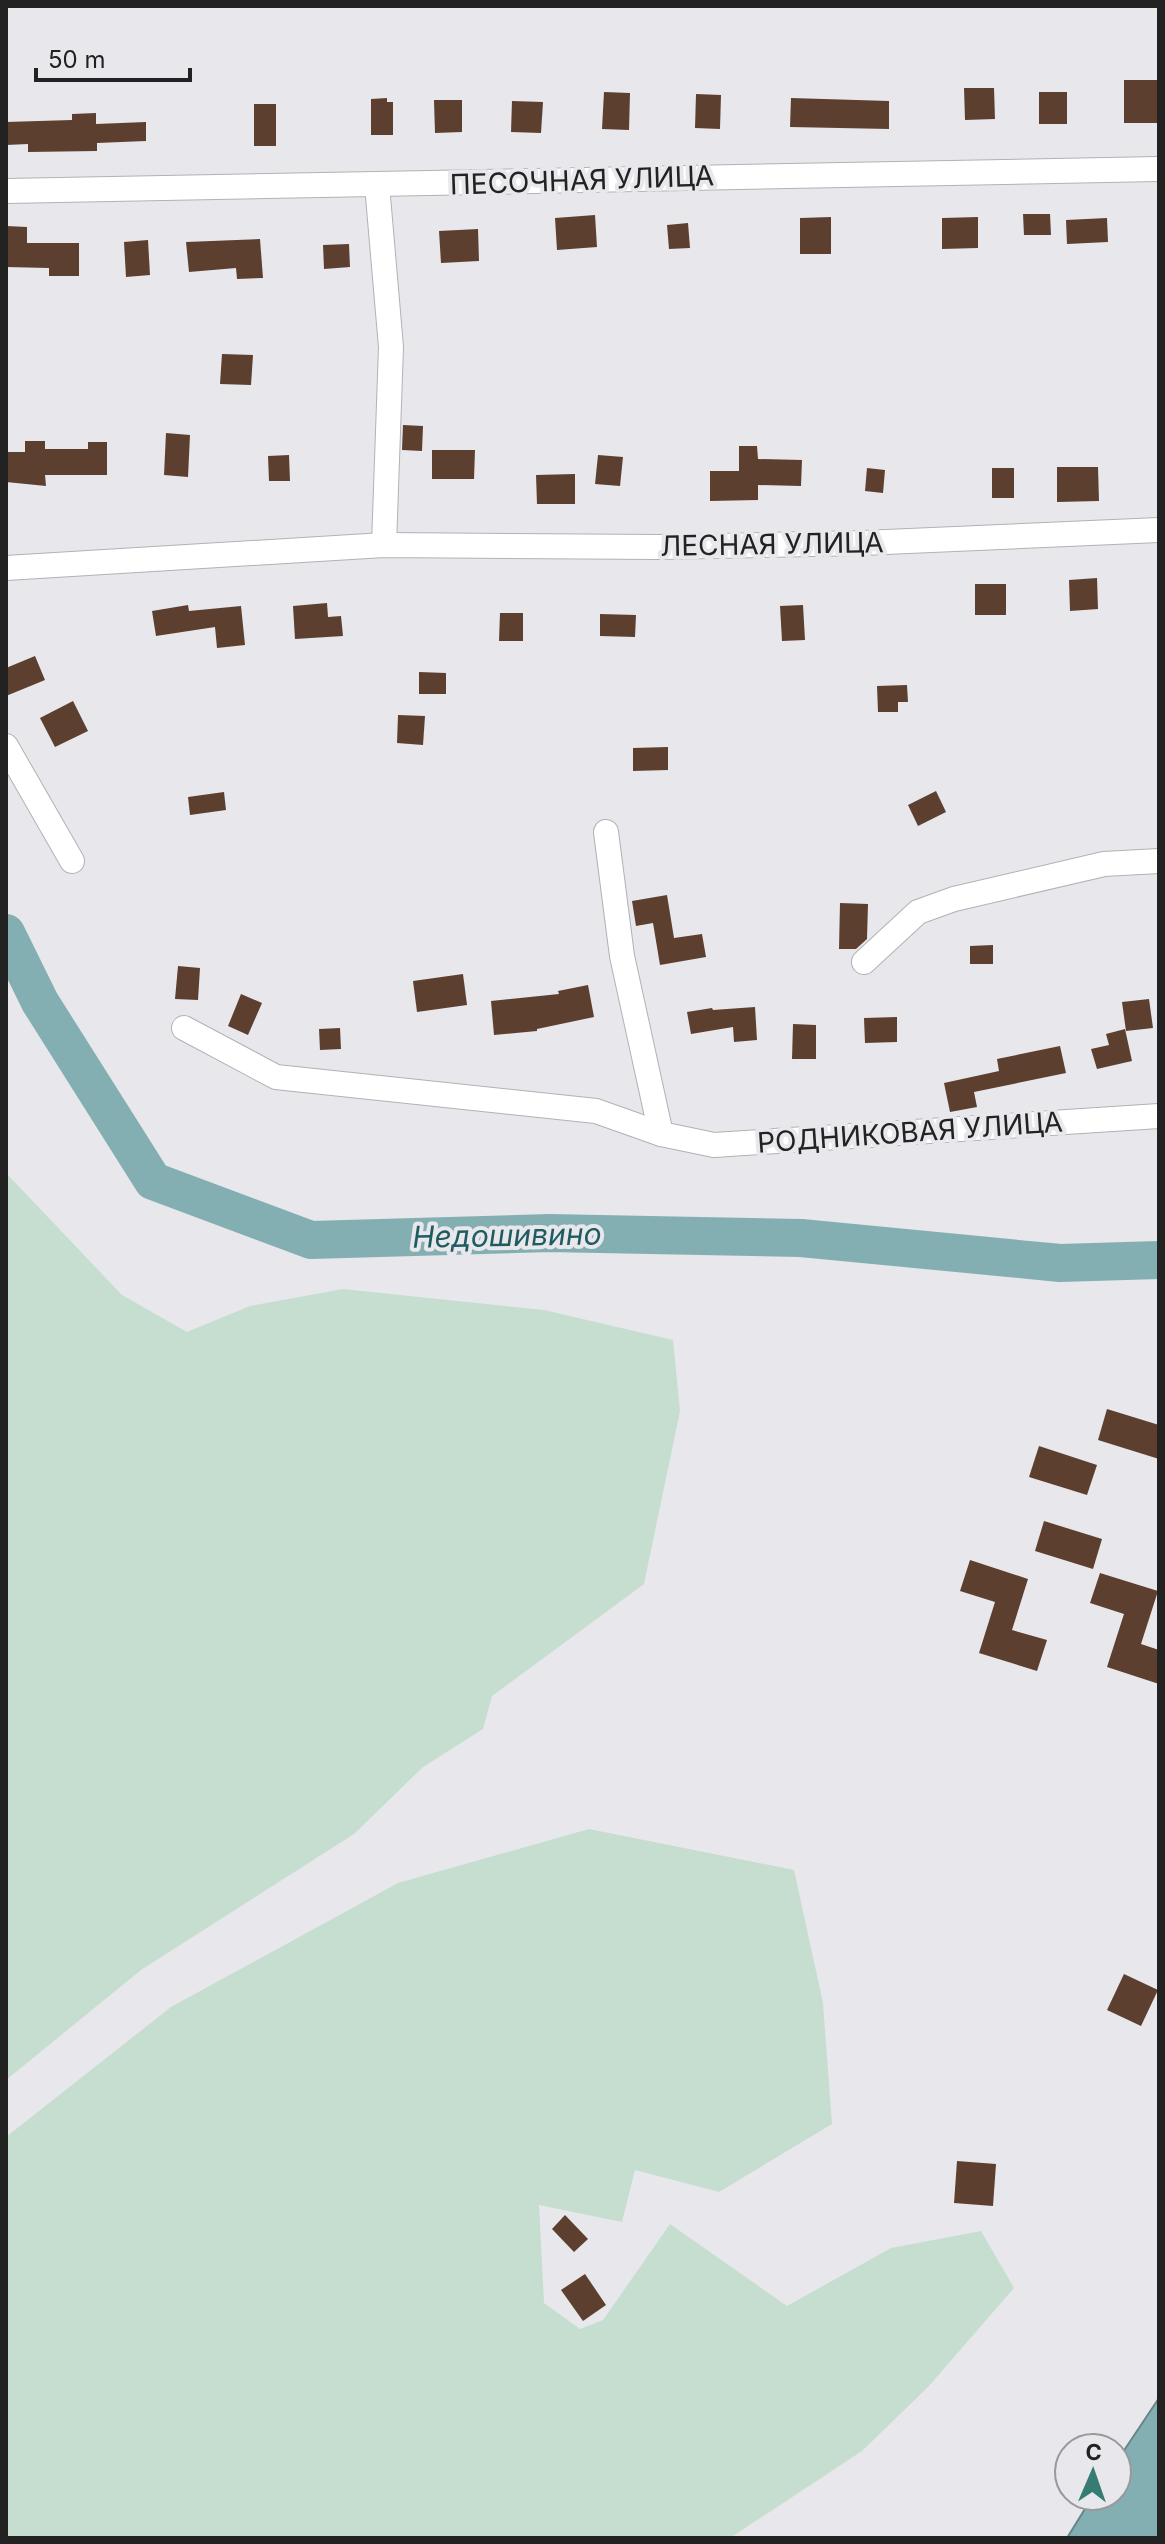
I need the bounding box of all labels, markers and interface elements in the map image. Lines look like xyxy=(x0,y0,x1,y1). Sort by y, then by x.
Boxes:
scale bar xyxy=(36,32,190,82)
text: 50 m xyxy=(48,45,106,74)
street label: ПЕСОЧНАЯ УЛИЦА xyxy=(449,158,715,202)
street label: ЛЕСНАЯ УЛИЦА xyxy=(660,525,884,563)
street label: РОДНИКОВАЯ УЛИЦА xyxy=(756,1104,1064,1160)
water label: Недошивино xyxy=(412,1215,602,1255)
north arrow xyxy=(1053,2432,1133,2512)
text: С xyxy=(1085,2439,1102,2465)

